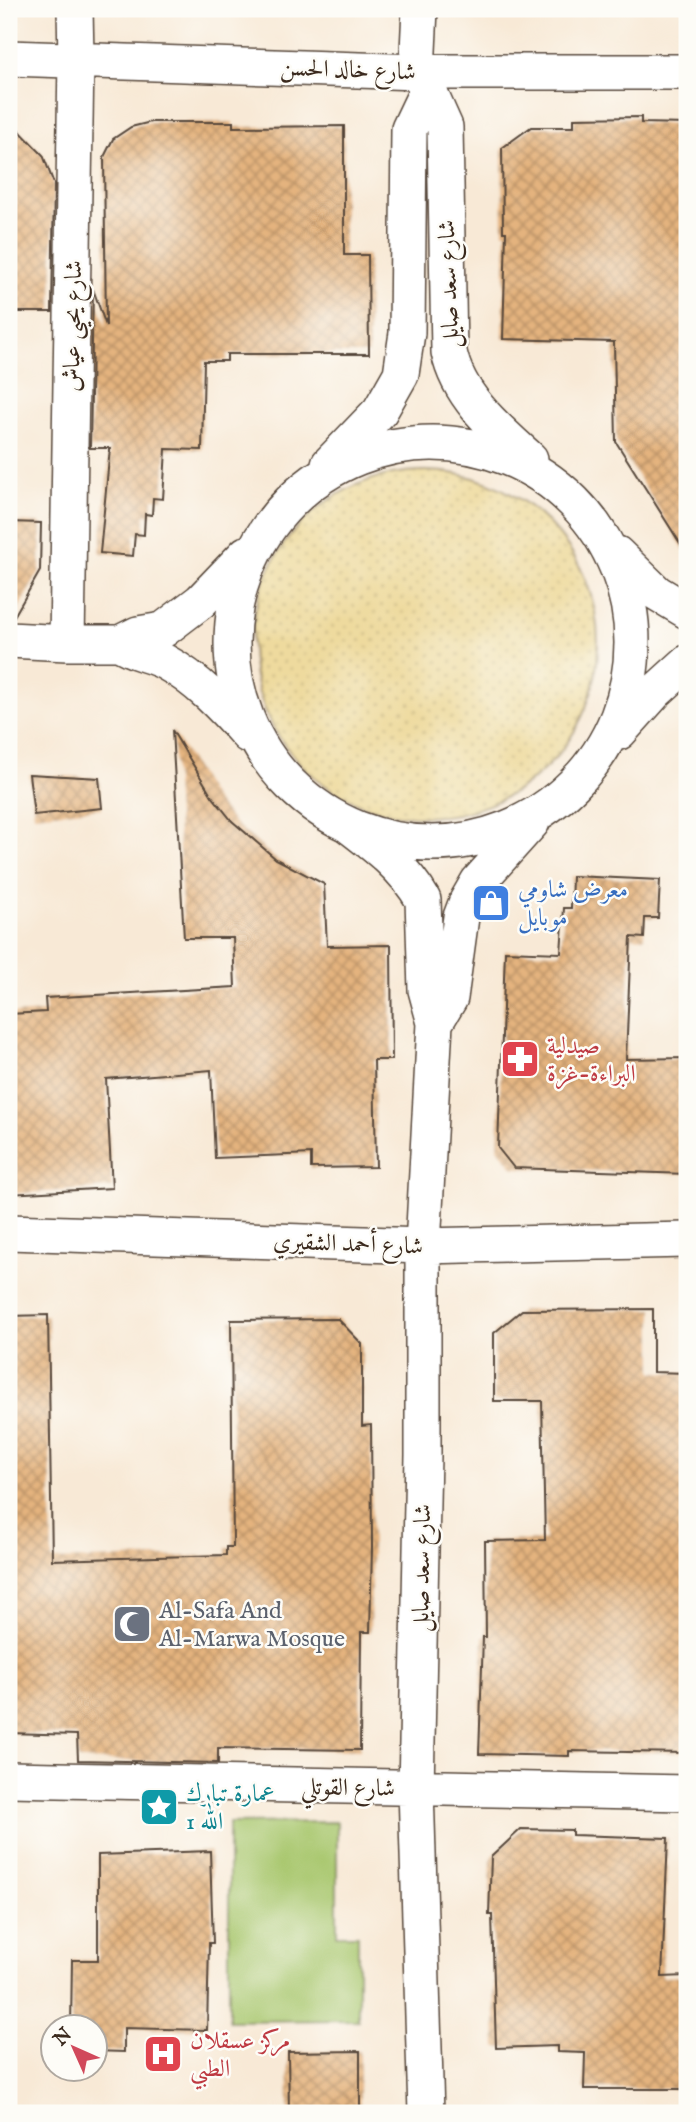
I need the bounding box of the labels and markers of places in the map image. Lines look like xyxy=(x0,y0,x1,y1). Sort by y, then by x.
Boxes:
place label: معرض شاومي موبايل xyxy=(518,875,628,934)
shop icon: معرض شاومي موبايل xyxy=(470,882,512,924)
place label: صيدلية البراءة-غزة xyxy=(547,1031,636,1090)
pharmacy icon: صيدلية البراءة-غزة xyxy=(499,1038,541,1080)
place label: Al-Safa And Al-Marwa Mosque xyxy=(158,1596,345,1655)
mosque icon: Al-Safa And Al-Marwa Mosque xyxy=(111,1603,153,1645)
place label: عمارة تبارك الله 1 xyxy=(186,1779,275,1838)
place icon: عمارة تبارك الله 1 xyxy=(138,1786,180,1828)
place label: مركز عسقلان الطبي xyxy=(190,2026,290,2090)
hospital icon: مركز عسقلان الطبي xyxy=(142,2033,184,2075)

